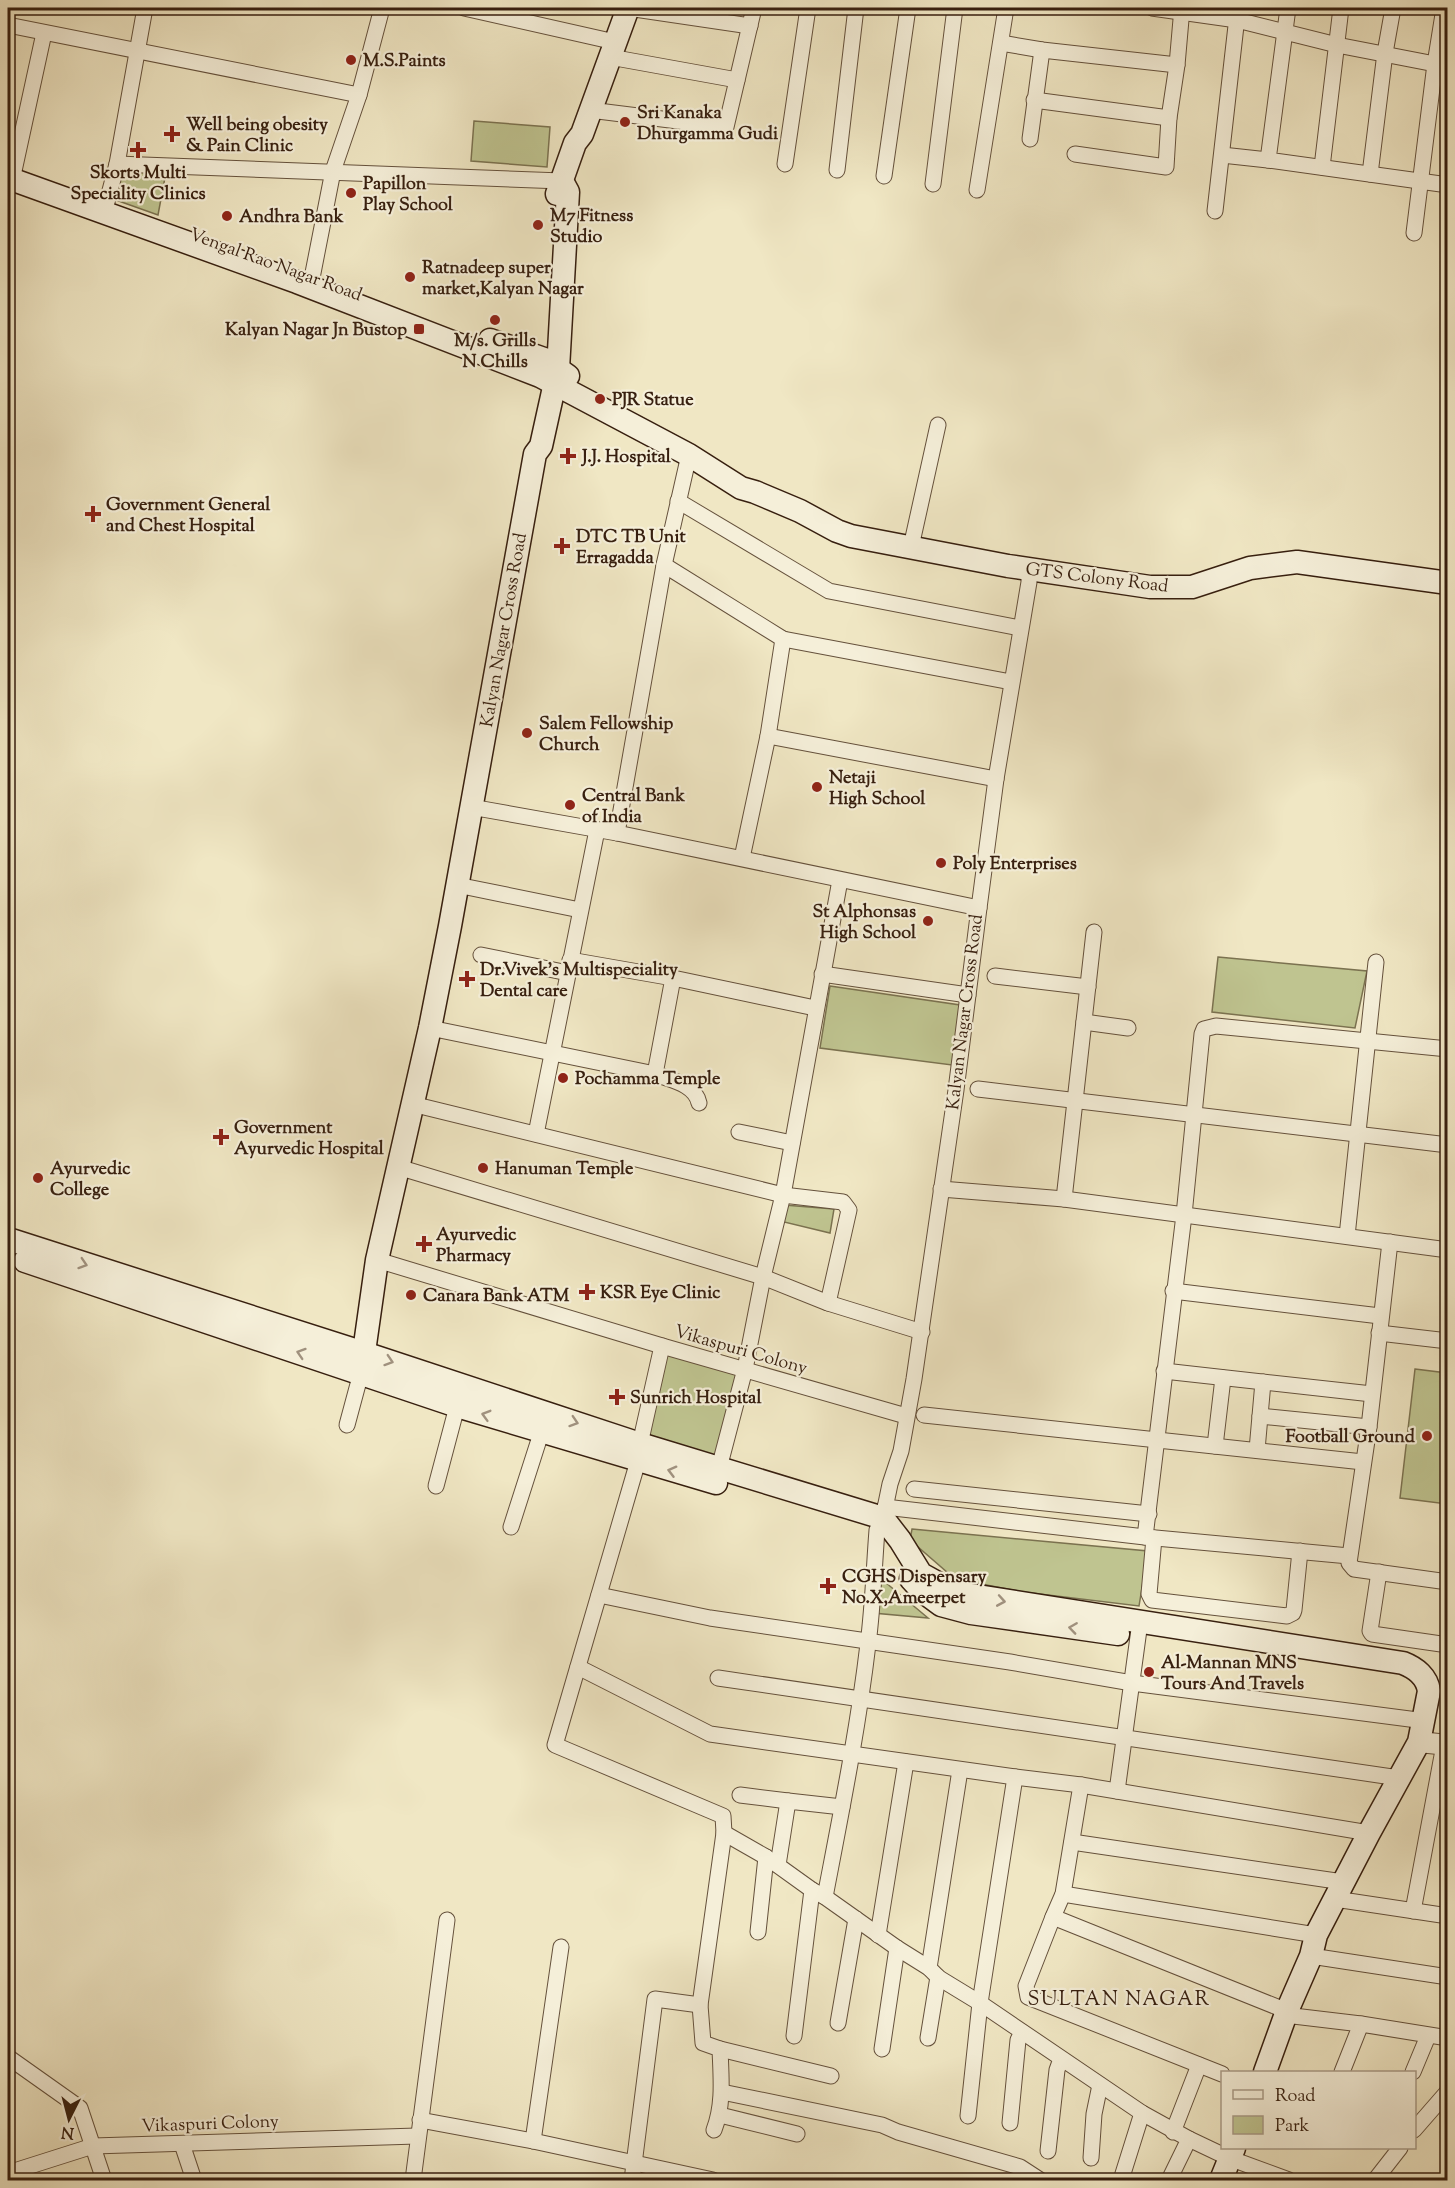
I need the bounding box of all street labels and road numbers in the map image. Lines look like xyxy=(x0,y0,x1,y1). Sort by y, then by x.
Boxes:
street label: Vengal Rao Nagar Road xyxy=(185,222,365,309)
street label: Kalyan Nagar Cross Road xyxy=(475,531,535,730)
street label: GTS Colony Road xyxy=(1024,557,1170,601)
street label: Kalyan Nagar Cross Road xyxy=(941,913,991,1112)
street label: Vikaspuri Colony xyxy=(671,1319,810,1382)
street label: Vikaspuri Colony xyxy=(141,2110,279,2140)

